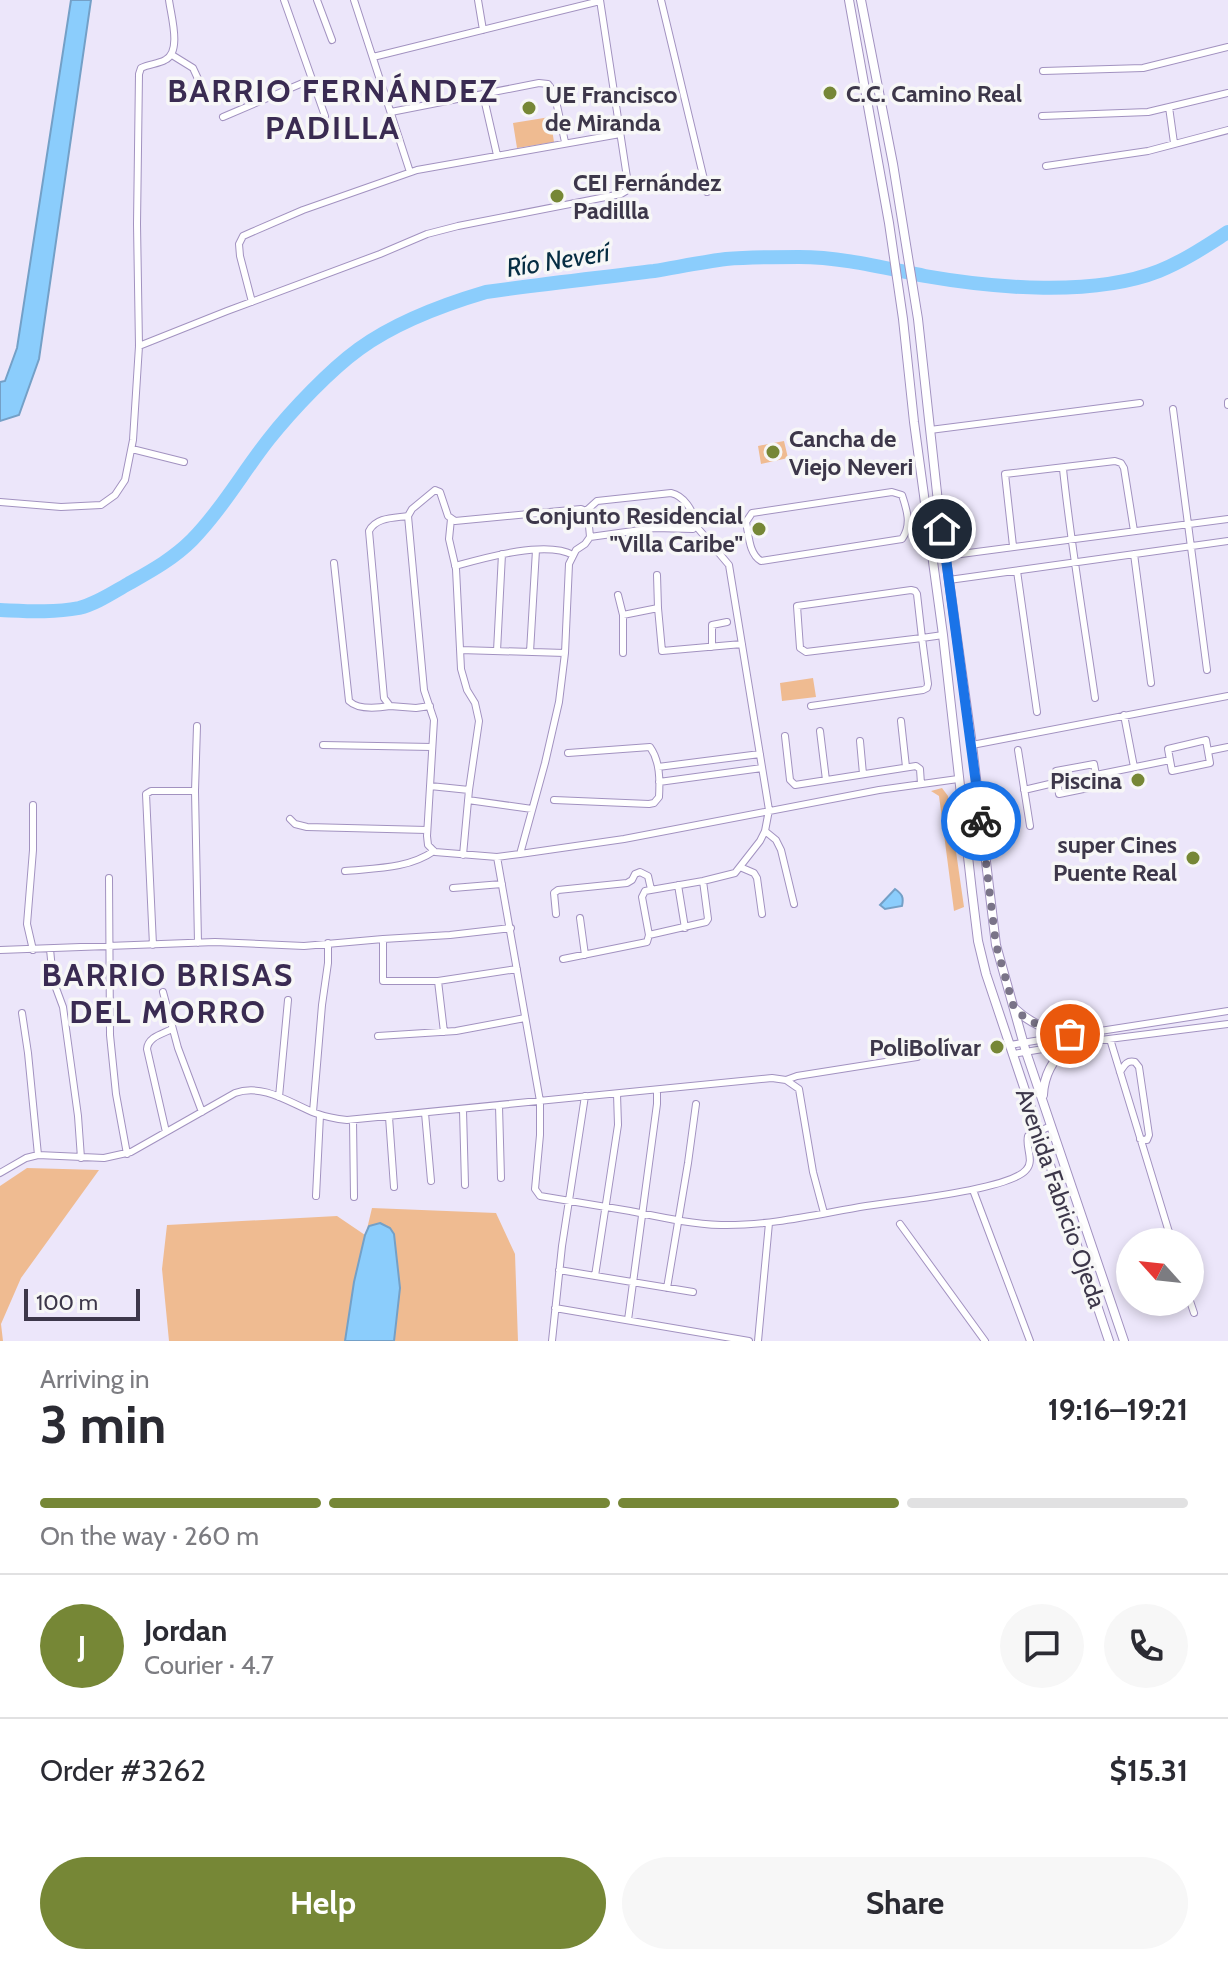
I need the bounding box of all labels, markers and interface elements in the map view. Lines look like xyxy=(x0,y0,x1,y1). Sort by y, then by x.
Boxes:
district label: BARRIO FERNÁNDEZ PADILLA xyxy=(167,71,499,147)
place label: C.C. Camino Real xyxy=(846,79,1022,108)
place label: UE Francisco de Miranda xyxy=(545,80,678,137)
marker: C.C. Camino Real xyxy=(821,84,839,102)
marker: UE Francisco de Miranda xyxy=(520,99,538,117)
place label: CEI Fernández Padillla xyxy=(573,168,721,225)
marker: CEI Fernández Padillla xyxy=(548,187,566,205)
water label: Río Neverí xyxy=(504,236,614,284)
place label: Cancha de Viejo Neveri xyxy=(789,424,913,481)
marker: Cancha de Viejo Neveri xyxy=(764,443,782,461)
pin xyxy=(908,495,976,563)
place label: Conjunto Residencial "Villa Caribe" xyxy=(525,501,743,558)
icon: home xyxy=(920,507,964,551)
marker: Conjunto Residencial "Villa Caribe" xyxy=(750,520,768,538)
place label: Piscina xyxy=(1050,766,1122,795)
marker: Piscina xyxy=(1129,771,1147,789)
courier xyxy=(941,781,1021,861)
icon: bike xyxy=(959,799,1003,843)
place label: super Cines Puente Real xyxy=(1053,830,1177,887)
marker: super Cines Puente Real xyxy=(1184,849,1202,867)
district label: BARRIO BRISAS DEL MORRO xyxy=(42,955,294,1031)
pin xyxy=(1036,1000,1104,1068)
icon: bag xyxy=(1048,1012,1092,1056)
place label: PoliBolívar xyxy=(869,1033,981,1062)
marker: PoliBolívar xyxy=(988,1038,1006,1056)
street label: Avenida Fabricio Ojeda xyxy=(1010,1084,1112,1312)
north arrow xyxy=(1116,1228,1204,1316)
map controls xyxy=(1116,1228,1204,1316)
scale bar xyxy=(24,1285,140,1321)
text: 100 m xyxy=(36,1289,98,1316)
text: Arriving in xyxy=(40,1363,150,1395)
text: 19:16–19:21 xyxy=(1048,1391,1188,1428)
text: 3 min xyxy=(40,1393,166,1456)
text: On the way · 260 m xyxy=(40,1520,259,1552)
button: chat xyxy=(1000,1604,1084,1688)
button: phone xyxy=(1104,1604,1188,1688)
text: Jordan xyxy=(144,1612,227,1649)
text: J xyxy=(78,1628,86,1665)
text: Courier · 4.7 xyxy=(144,1649,274,1681)
text: Order #3262 xyxy=(40,1752,206,1789)
text: $15.31 xyxy=(1110,1752,1188,1789)
button: Help xyxy=(40,1857,606,1949)
button: Share xyxy=(622,1857,1188,1949)

